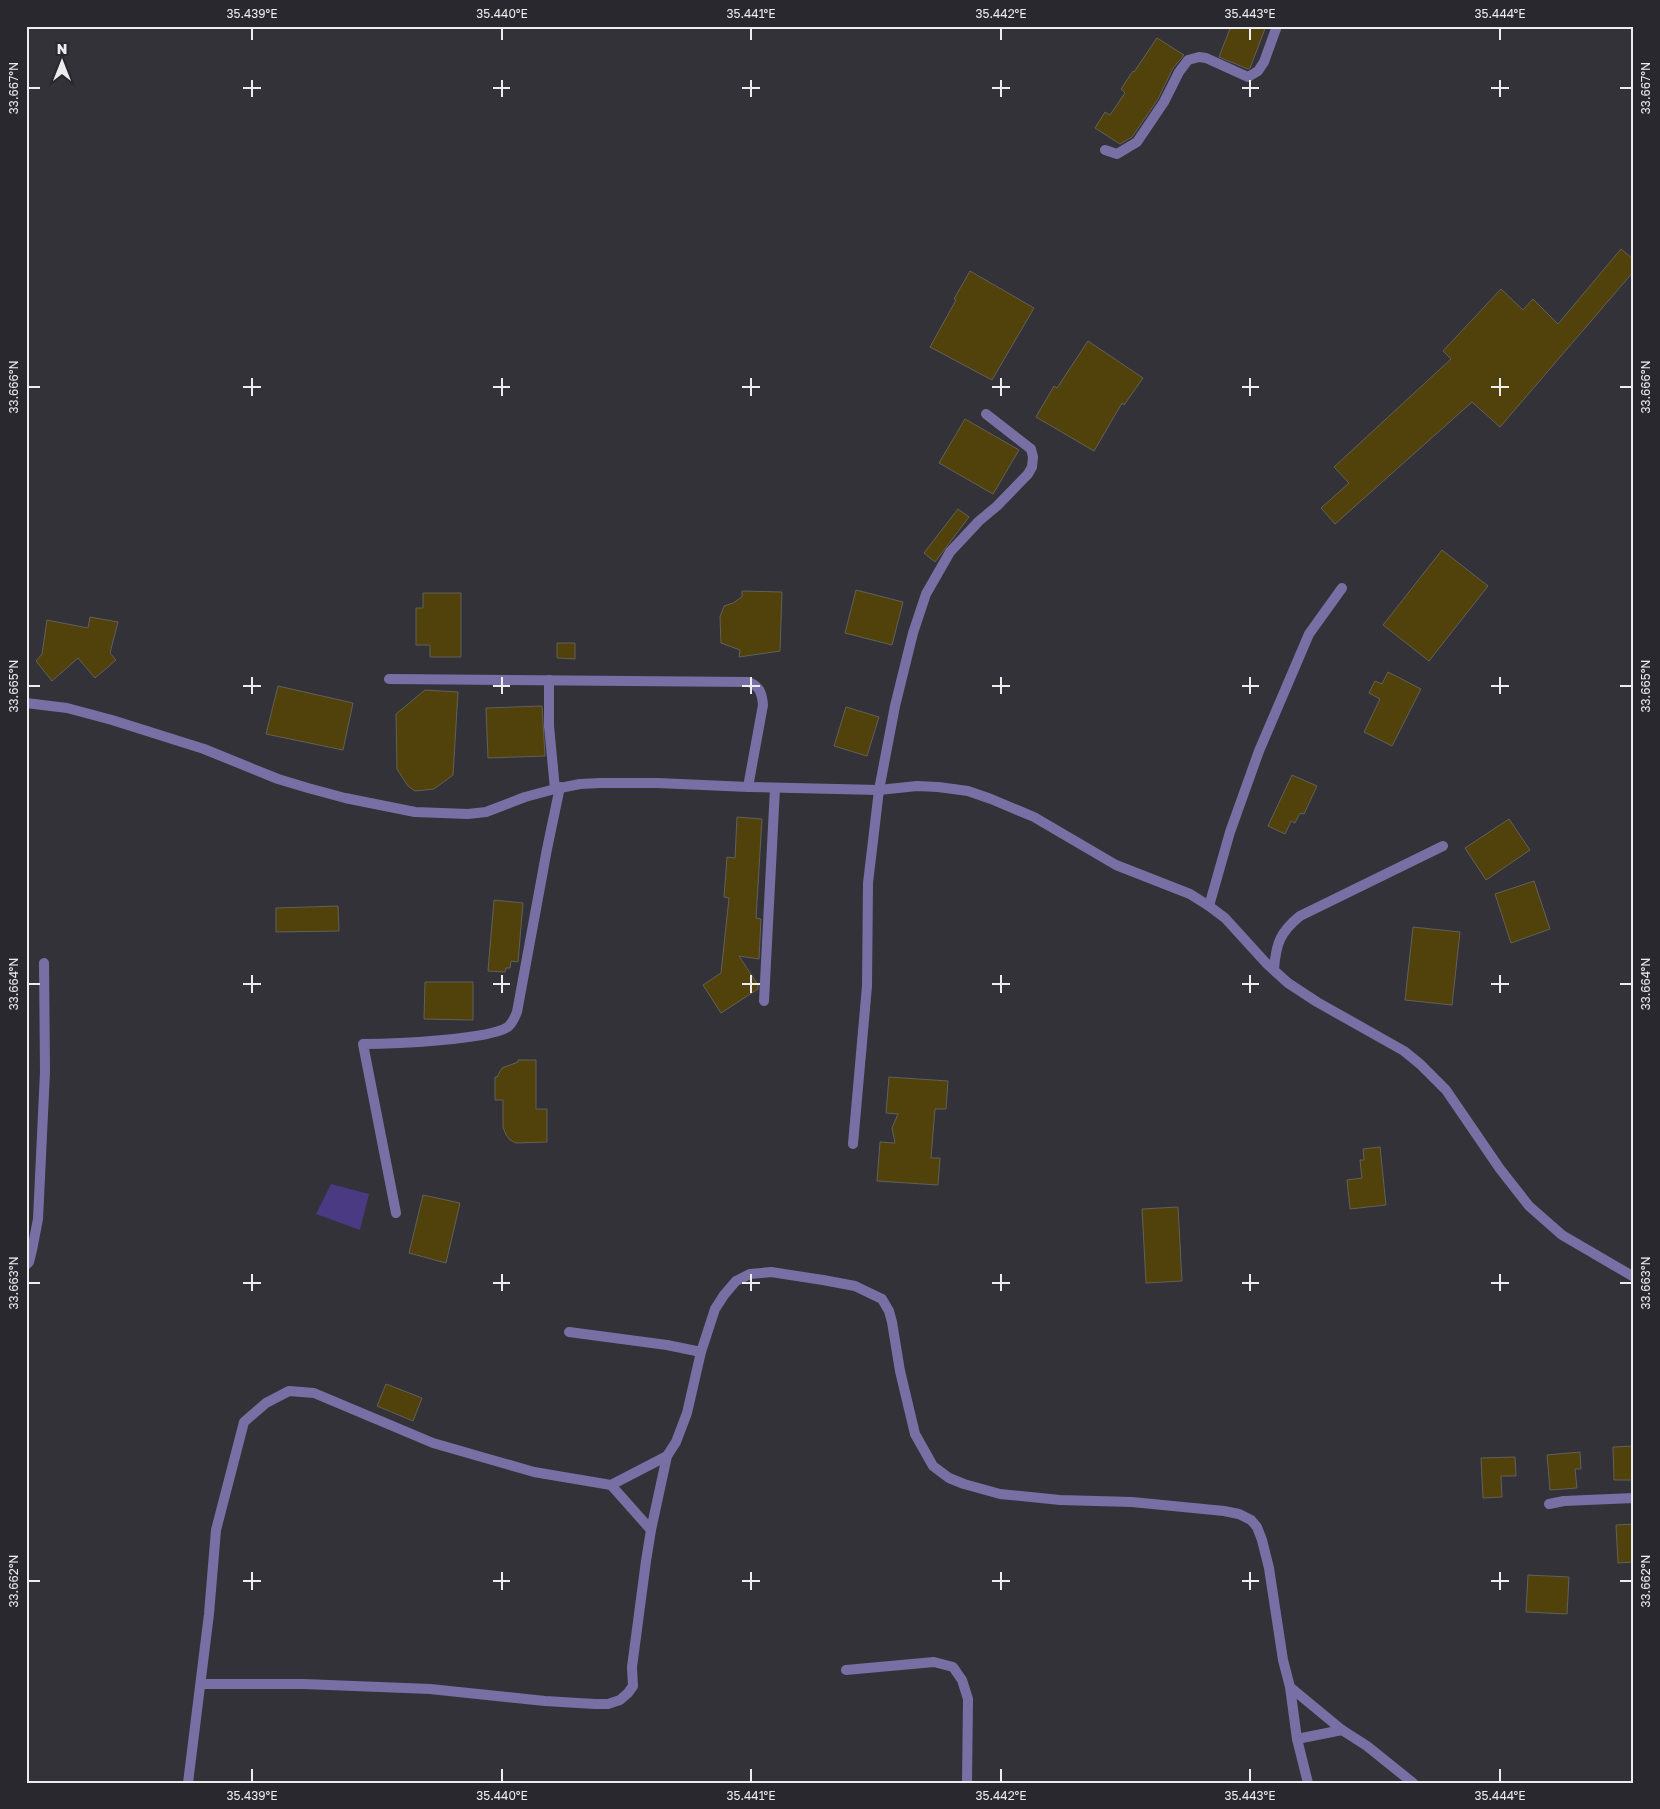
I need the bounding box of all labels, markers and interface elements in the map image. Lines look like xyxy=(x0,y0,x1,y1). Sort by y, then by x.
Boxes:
text: 35.439°E xyxy=(226,6,278,21)
text: 35.440°E xyxy=(476,6,528,21)
text: 35.441°E xyxy=(726,6,776,21)
text: 35.442°E xyxy=(975,6,1027,21)
text: 35.443°E xyxy=(1224,6,1276,21)
text: 35.444°E xyxy=(1475,6,1525,21)
north arrow xyxy=(38,38,88,88)
text: N xyxy=(57,40,67,57)
text: 33.667°N xyxy=(6,62,21,114)
text: 33.667°N xyxy=(1638,62,1653,114)
text: 33.666°N xyxy=(6,360,21,414)
text: 33.666°N xyxy=(1638,360,1653,414)
text: 33.665°N xyxy=(6,660,21,712)
text: 33.665°N xyxy=(1638,660,1653,712)
text: 33.664°N xyxy=(6,958,21,1010)
text: 33.664°N xyxy=(1638,958,1653,1010)
text: 33.663°N xyxy=(6,1257,21,1309)
text: 33.663°N xyxy=(1638,1257,1653,1309)
text: 33.662°N xyxy=(6,1555,21,1607)
text: 33.662°N xyxy=(1638,1555,1653,1607)
text: 35.439°E xyxy=(226,1788,278,1803)
text: 35.440°E xyxy=(476,1788,528,1803)
text: 35.441°E xyxy=(726,1788,776,1803)
text: 35.442°E xyxy=(975,1788,1027,1803)
text: 35.443°E xyxy=(1224,1788,1276,1803)
text: 35.444°E xyxy=(1475,1788,1525,1803)

